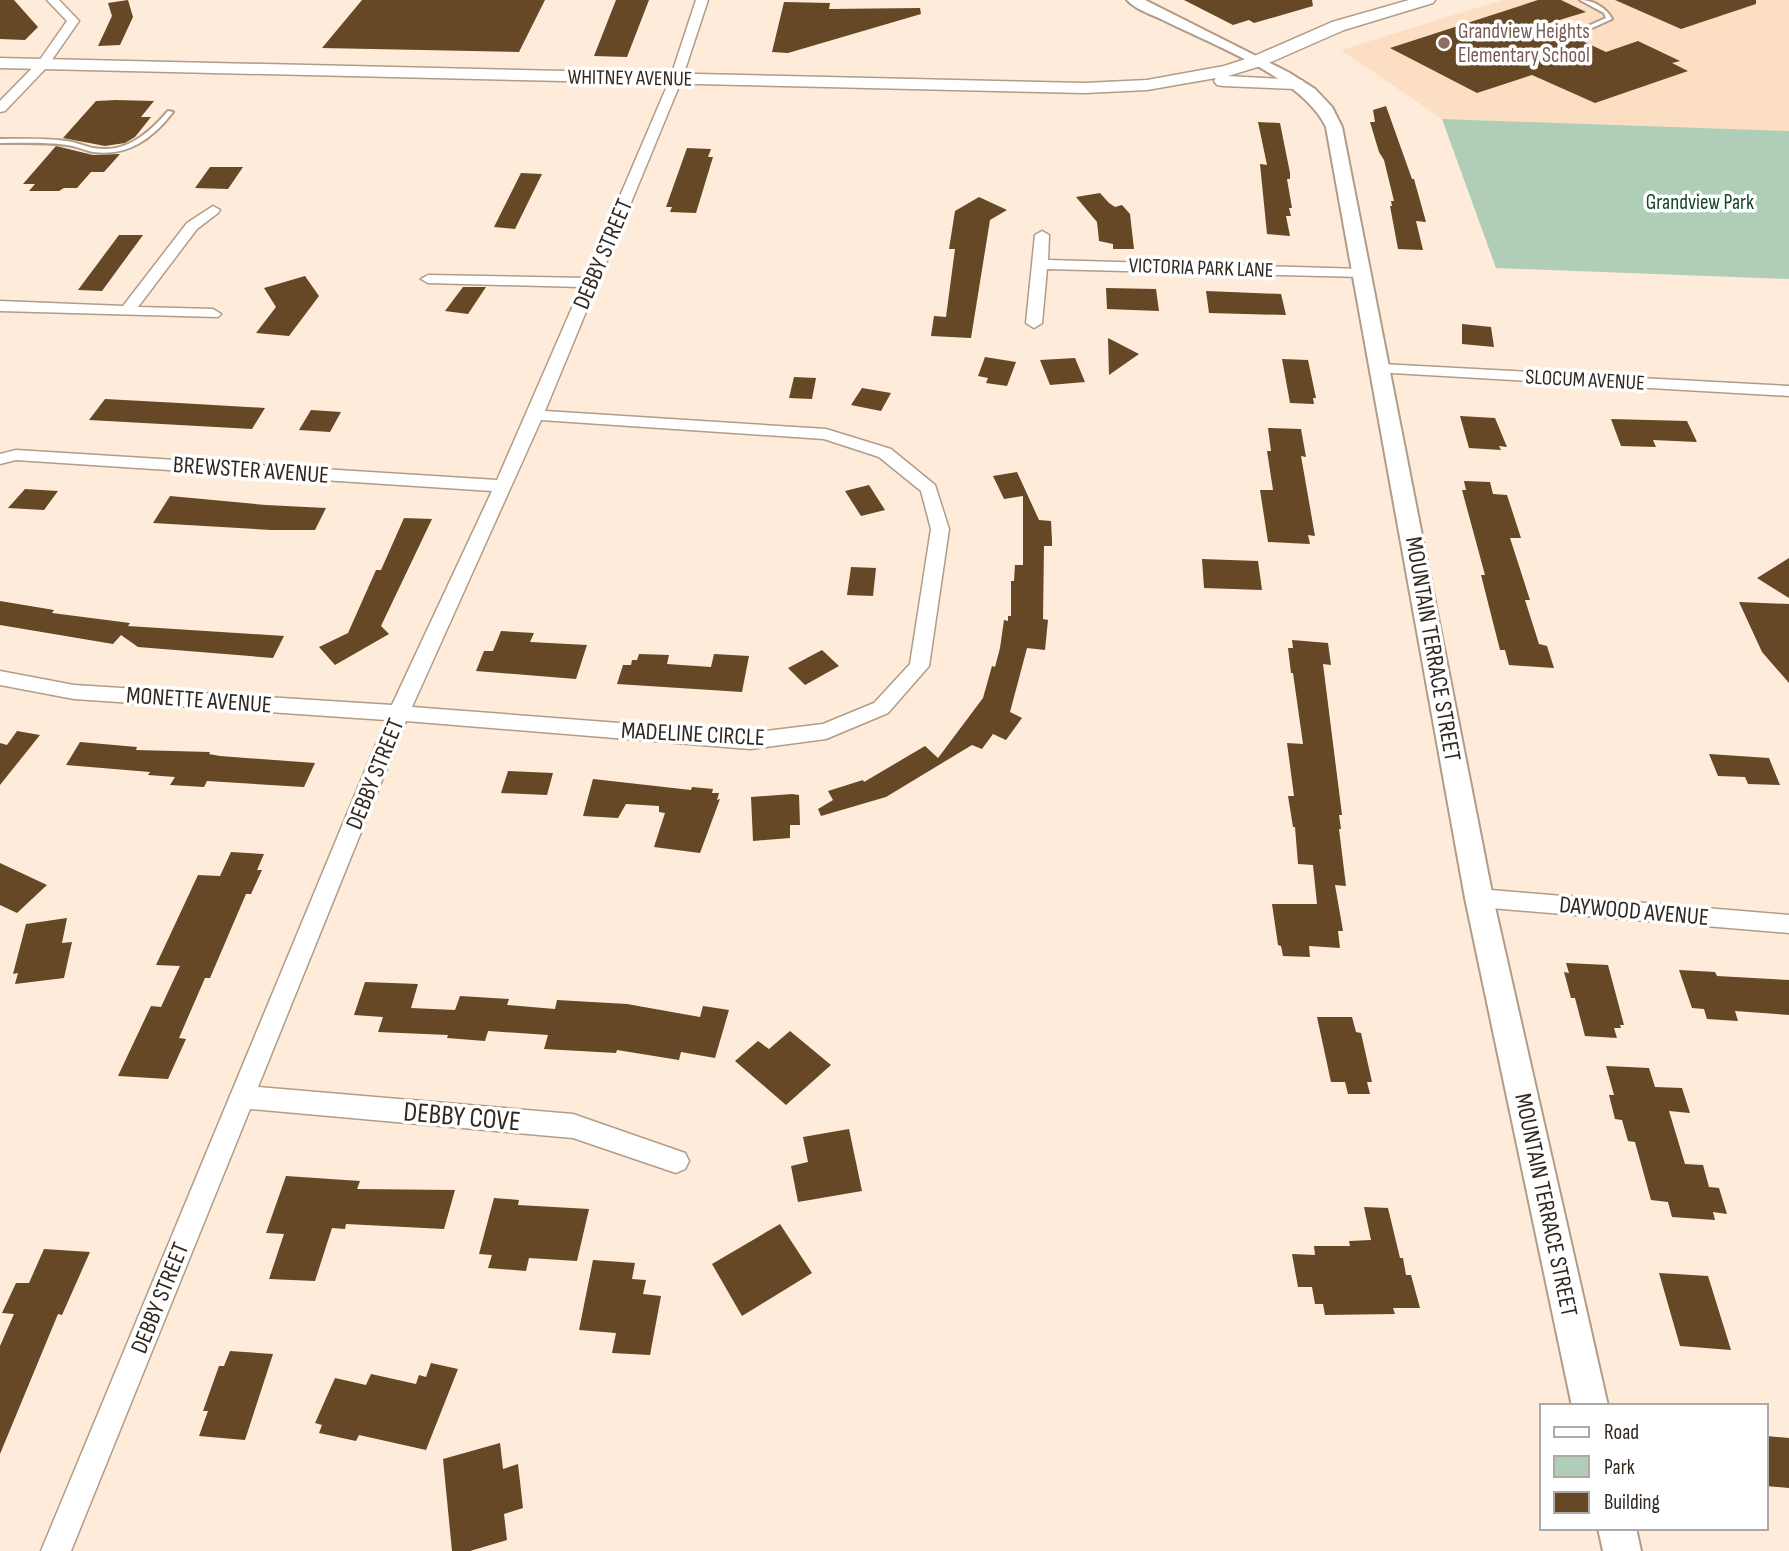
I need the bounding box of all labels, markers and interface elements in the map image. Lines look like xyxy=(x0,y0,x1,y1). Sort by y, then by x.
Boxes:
place label: Grandview Heights Elementary School xyxy=(1458,19,1590,68)
marker: Grandview Heights Elementary School xyxy=(1436,35,1452,51)
street label: WHITNEY AVENUE xyxy=(567,64,693,92)
park label: Grandview Park xyxy=(1646,190,1754,215)
street label: DEBBY STREET xyxy=(567,194,639,314)
street label: VICTORIA PARK LANE xyxy=(1128,253,1274,283)
street label: SLOCUM AVENUE xyxy=(1525,364,1645,396)
street label: BREWSTER AVENUE xyxy=(172,450,330,490)
street label: MOUNTAIN TERRACE STREET xyxy=(1399,534,1467,764)
street label: MONETTE AVENUE xyxy=(125,680,273,720)
street label: DEBBY STREET xyxy=(340,714,410,834)
street label: MADELINE CIRCLE xyxy=(620,716,766,752)
street label: DAYWOOD AVENUE xyxy=(1558,890,1710,932)
street label: MOUNTAIN TERRACE STREET xyxy=(1508,1091,1584,1320)
street label: DEBBY COVE xyxy=(402,1095,522,1139)
street label: DEBBY STREET xyxy=(125,1238,195,1358)
legend xyxy=(1540,1404,1768,1530)
text: Road xyxy=(1604,1420,1639,1445)
text: Park xyxy=(1604,1455,1635,1480)
text: Building xyxy=(1604,1490,1660,1515)

